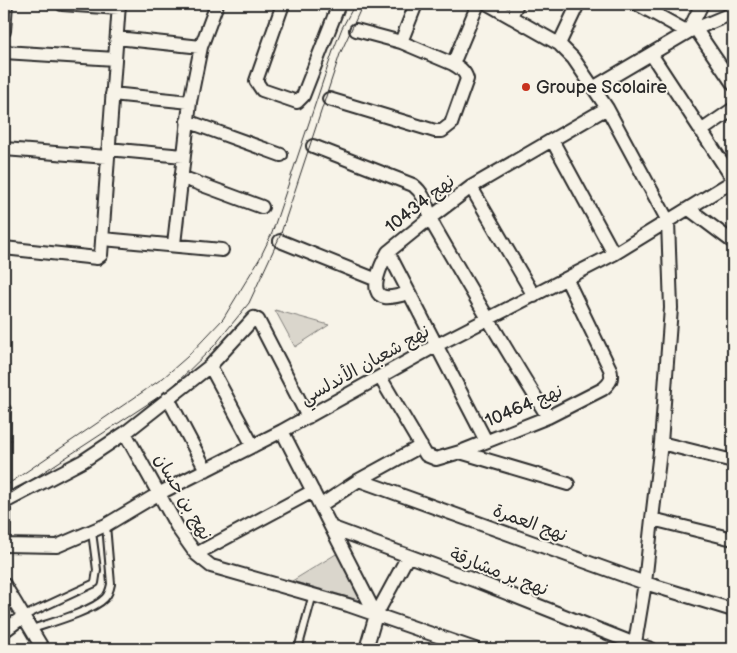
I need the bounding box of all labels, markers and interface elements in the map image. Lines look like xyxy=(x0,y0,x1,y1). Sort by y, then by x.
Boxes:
place label: Groupe Scolaire xyxy=(536,77,667,98)
marker: Groupe Scolaire xyxy=(520,81,532,93)
street label: نهج 10434 xyxy=(381,170,459,238)
street label: نهج شعبان الأندلسي xyxy=(296,319,436,414)
street label: نهج 10464 xyxy=(482,380,566,433)
street label: نهج بن حسان xyxy=(149,450,216,545)
street label: نهج العمرة xyxy=(490,500,570,547)
street label: نهج بر مشارقة xyxy=(447,544,551,601)

